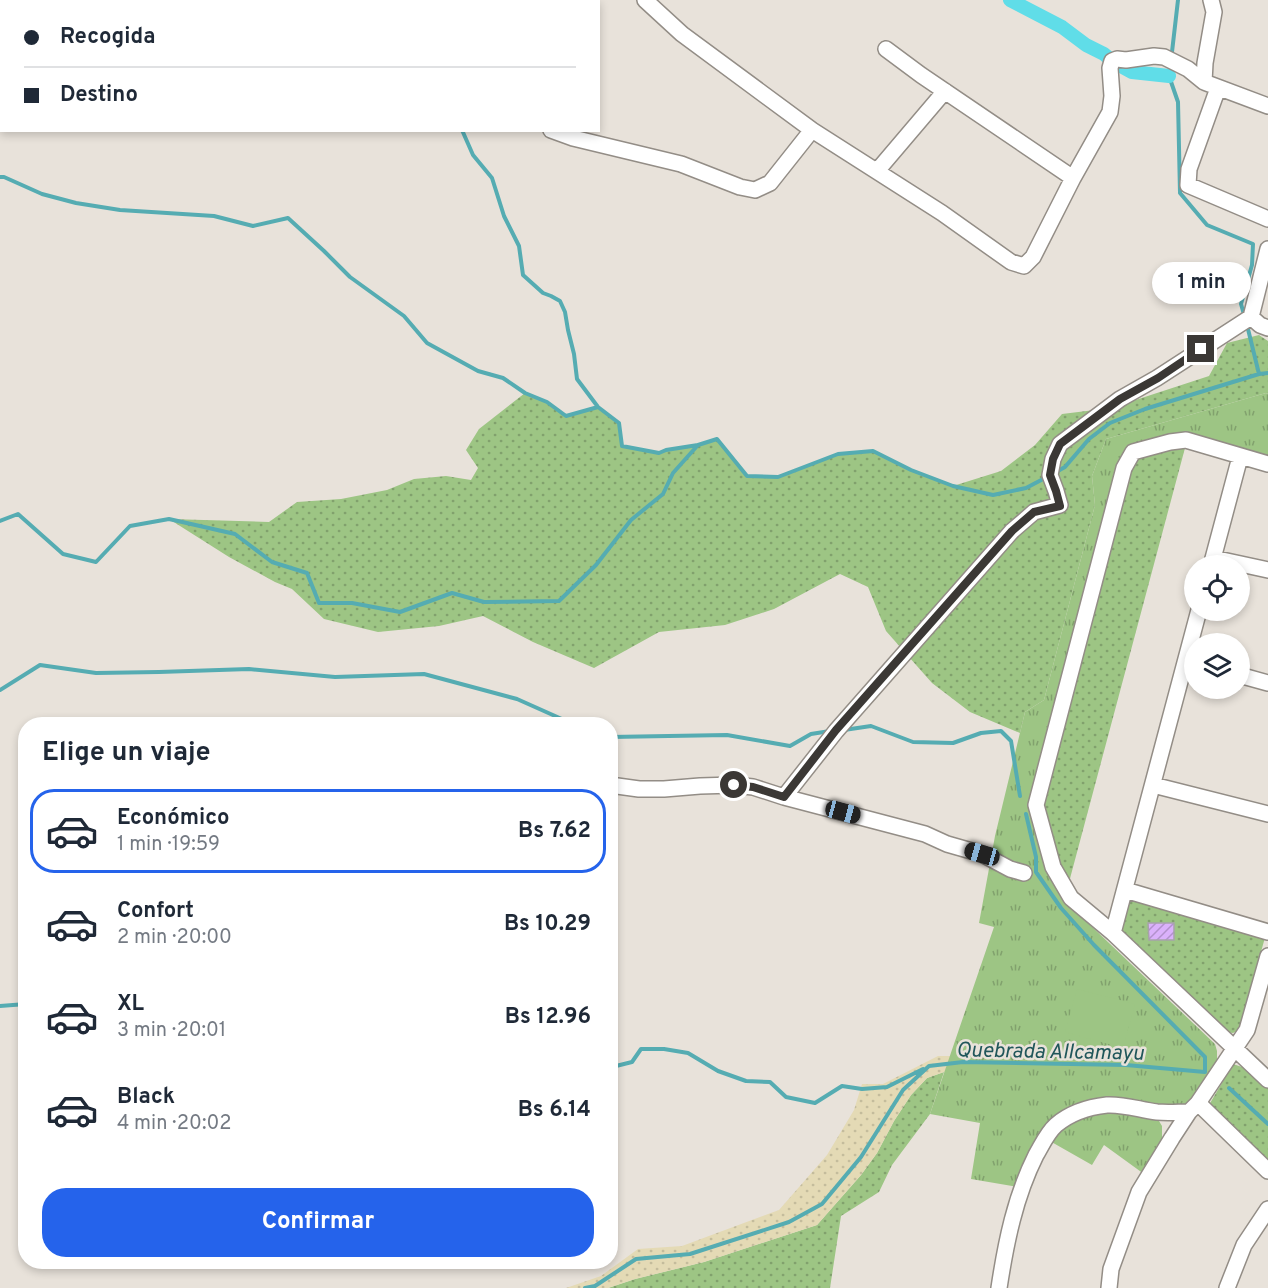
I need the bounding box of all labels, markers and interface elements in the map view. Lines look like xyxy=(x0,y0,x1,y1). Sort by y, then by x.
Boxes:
text: Recogida xyxy=(60,24,155,51)
text: Destino xyxy=(60,82,138,109)
callout: 1 min xyxy=(1152,262,1250,304)
text: 1 min xyxy=(1177,270,1226,296)
route end xyxy=(1187,335,1214,362)
map controls xyxy=(1184,555,1250,699)
button: locate xyxy=(1184,555,1250,621)
button: layers xyxy=(1184,633,1250,699)
text: Elige un viaje xyxy=(42,736,211,770)
route start xyxy=(720,771,747,798)
car xyxy=(823,799,863,825)
icon: car xyxy=(45,804,99,858)
text: Económico xyxy=(117,805,230,832)
text: Bs 7.62 xyxy=(518,818,591,845)
text: 1 min · 19:59 xyxy=(117,832,220,858)
car xyxy=(962,840,1002,868)
icon: car xyxy=(45,897,99,951)
text: Confort xyxy=(117,898,194,925)
text: Bs 10.29 xyxy=(504,911,591,938)
text: 2 min · 20:00 xyxy=(117,925,232,951)
icon: car xyxy=(45,990,99,1044)
text: XL xyxy=(117,991,144,1018)
text: Bs 12.96 xyxy=(505,1004,591,1031)
text: 3 min · 20:01 xyxy=(117,1018,226,1044)
water label: Quebrada Allcamayu xyxy=(956,1037,1145,1068)
icon: car xyxy=(45,1083,99,1137)
text: Black xyxy=(117,1084,175,1111)
text: Bs 6.14 xyxy=(518,1097,591,1124)
text: 4 min · 20:02 xyxy=(117,1111,231,1137)
button: Confirmar xyxy=(42,1188,594,1257)

